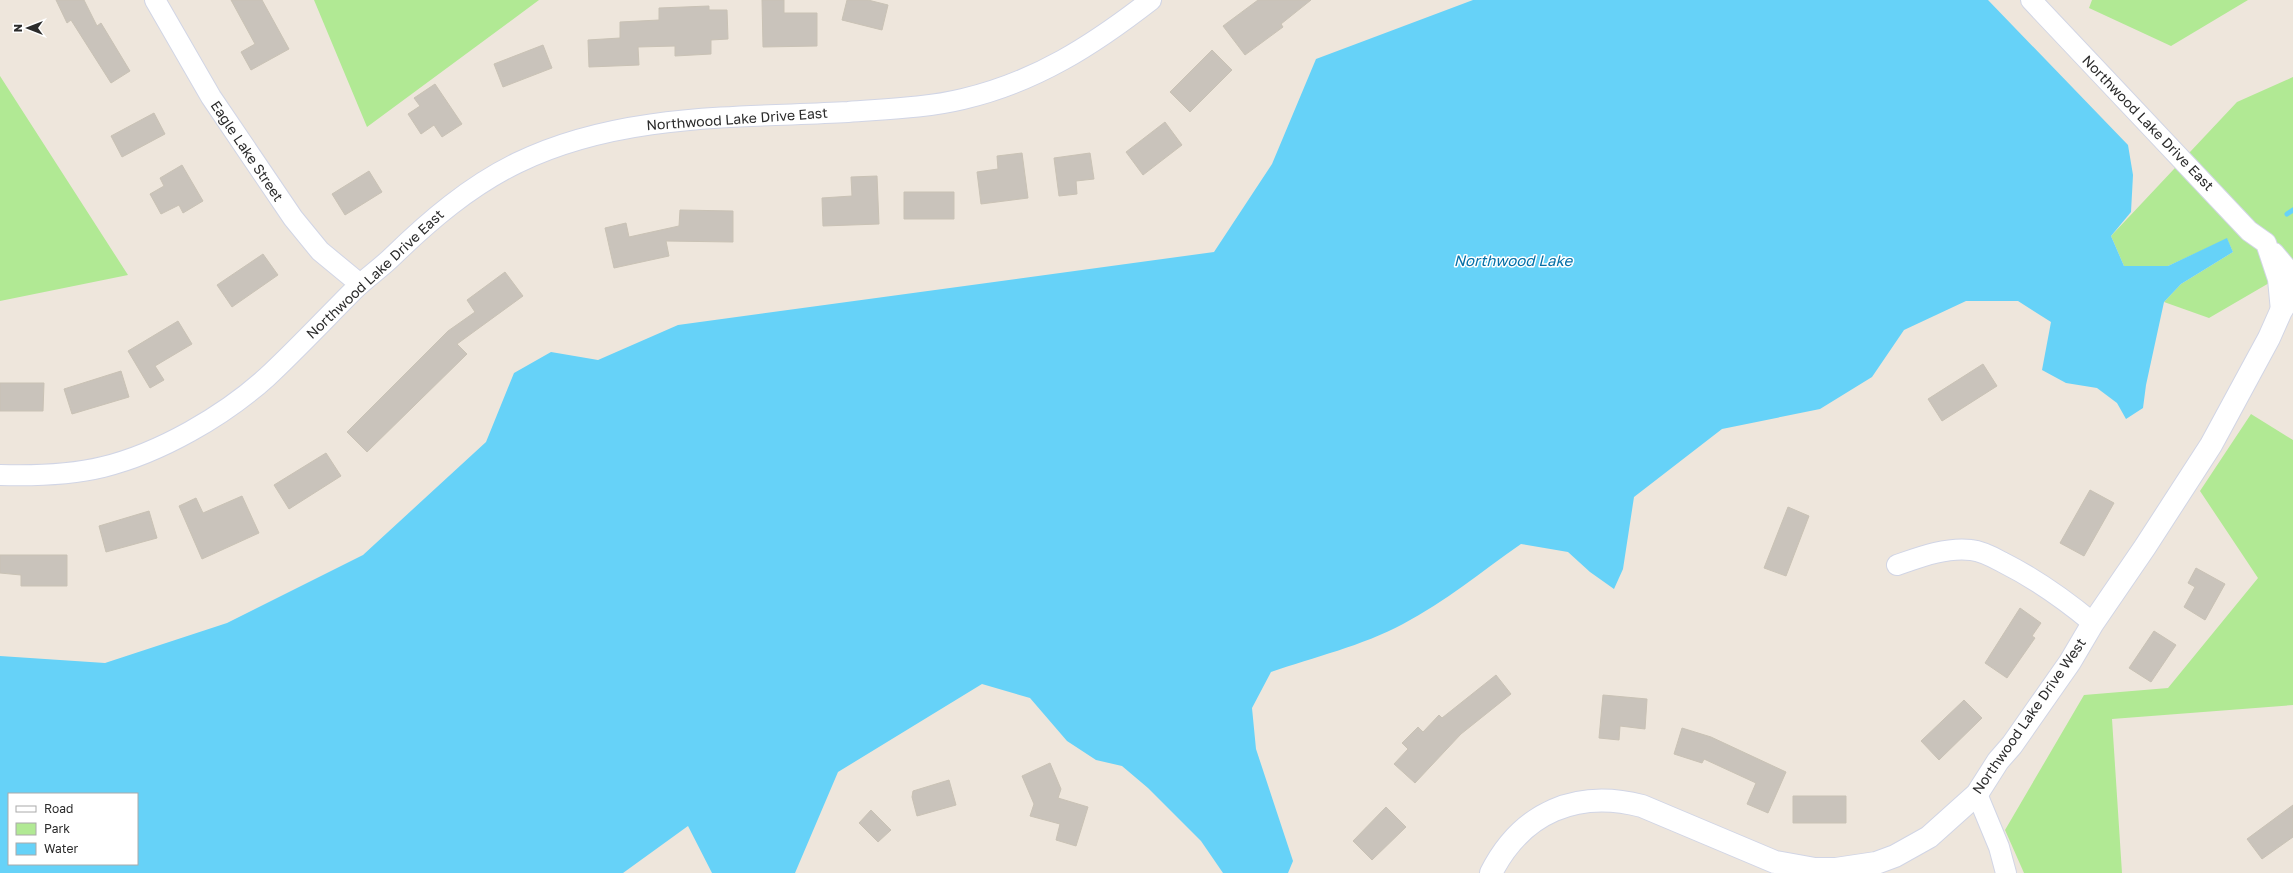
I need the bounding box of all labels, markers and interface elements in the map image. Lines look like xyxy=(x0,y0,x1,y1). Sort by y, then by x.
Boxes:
north arrow xyxy=(8,8,48,48)
text: N xyxy=(11,24,24,32)
street label: Northwood Lake Drive East xyxy=(2079,51,2218,194)
street label: Eagle Lake Street xyxy=(207,97,287,204)
street label: Northwood Lake Drive East xyxy=(646,104,828,133)
street label: Northwood Lake Drive East xyxy=(302,205,447,342)
water label: Northwood Lake xyxy=(1454,251,1574,269)
street label: Northwood Lake Drive West xyxy=(1968,634,2089,797)
legend xyxy=(8,793,138,865)
text: Road xyxy=(44,801,73,816)
text: Park xyxy=(44,821,70,836)
text: Water xyxy=(44,841,78,856)

